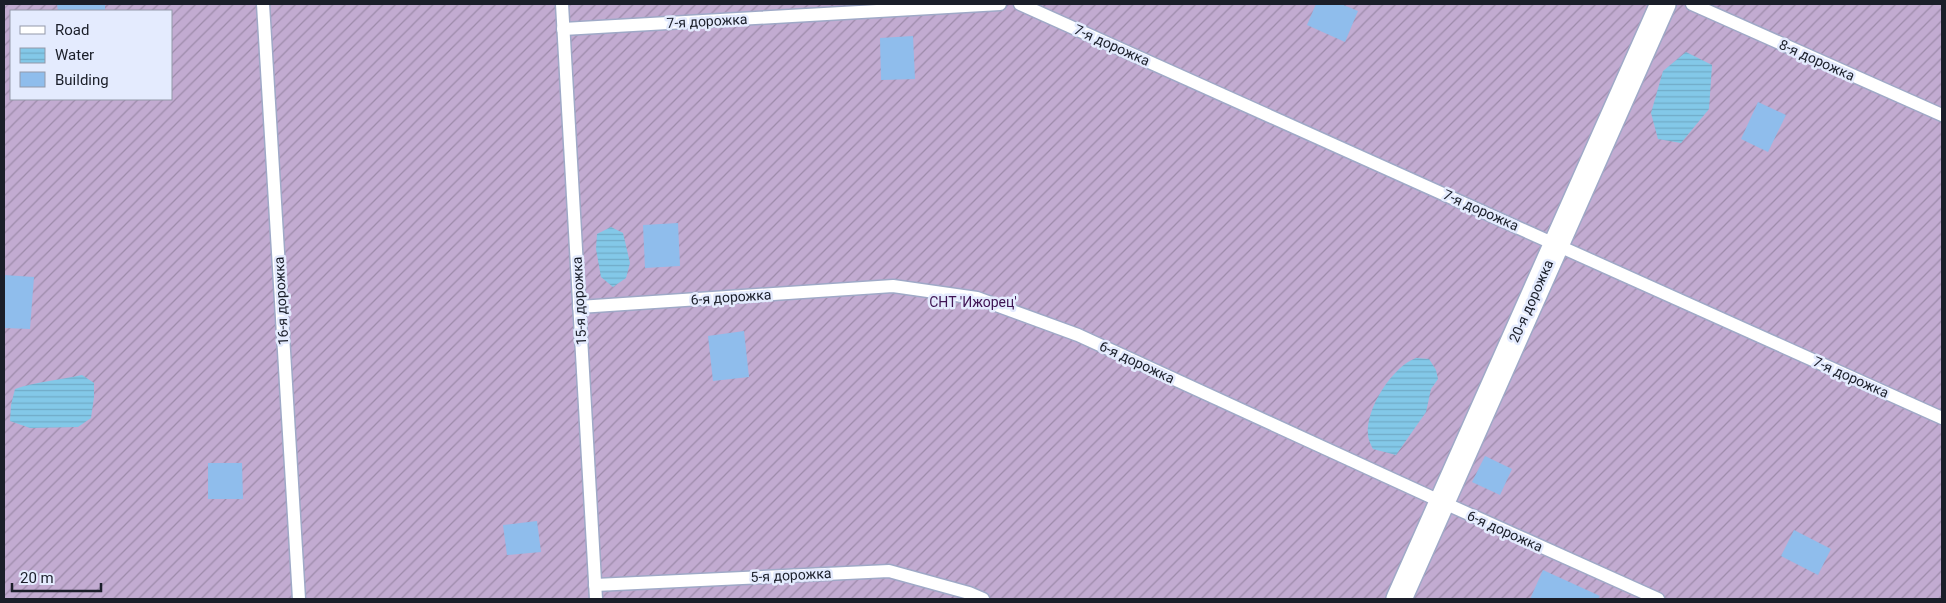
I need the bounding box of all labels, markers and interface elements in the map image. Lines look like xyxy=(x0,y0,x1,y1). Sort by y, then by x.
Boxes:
legend xyxy=(10,10,172,100)
street label: 7-я дорожка xyxy=(666,11,748,31)
text: Road xyxy=(55,21,89,39)
street label: 7-я дорожка xyxy=(1072,21,1152,69)
street label: 8-я дорожка xyxy=(1777,36,1857,84)
text: Water xyxy=(55,46,94,64)
text: Building xyxy=(55,71,109,89)
street label: 7-я дорожка xyxy=(1441,186,1521,234)
street label: 16-я дорожка xyxy=(271,256,291,346)
street label: 15-я дорожка xyxy=(569,256,589,346)
street label: 20-я дорожка xyxy=(1506,257,1556,345)
street label: 6-я дорожка xyxy=(690,286,772,308)
park label: СНТ 'Ижорец' xyxy=(929,294,1017,310)
street label: 6-я дорожка xyxy=(1097,338,1177,386)
street label: 7-я дорожка xyxy=(1811,353,1891,401)
street label: 6-я дорожка xyxy=(1465,507,1545,555)
scale bar xyxy=(12,560,101,592)
street label: 5-я дорожка xyxy=(750,565,832,585)
text: 20 m xyxy=(20,569,54,587)

